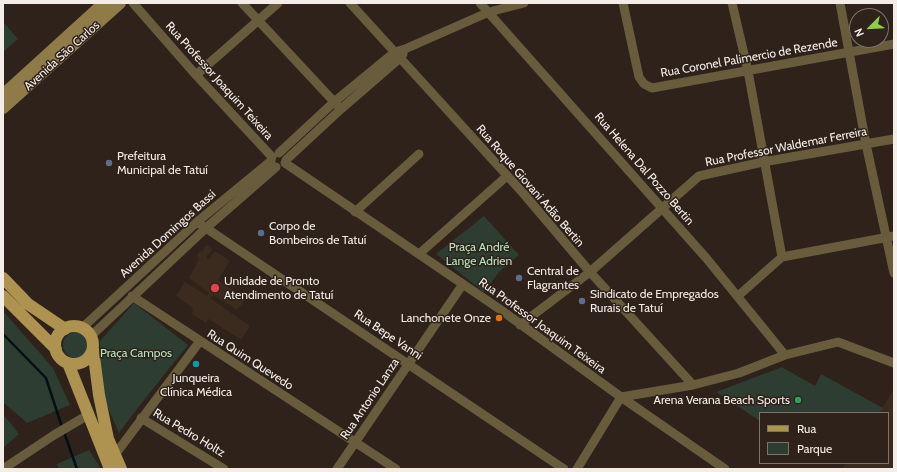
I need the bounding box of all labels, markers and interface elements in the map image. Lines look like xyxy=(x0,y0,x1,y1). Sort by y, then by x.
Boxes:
north arrow xyxy=(849,8,889,48)
street label: Avenida São Carlos xyxy=(21,18,103,94)
street label: Rua Professor Joaquim Teixeira xyxy=(162,19,276,143)
text: N xyxy=(851,26,867,39)
street label: Rua Coronel Palimercio de Rezende xyxy=(659,35,839,81)
street label: Rua Helena Dal Pozzo Bertin xyxy=(591,110,697,228)
street label: Rua Roque Giovani Adão Bertin xyxy=(473,122,587,250)
street label: Rua Professor Waldemar Ferreira xyxy=(704,124,868,170)
place label: Prefeitura Municipal de Tatuí xyxy=(117,149,208,177)
marker: Prefeitura Municipal de Tatuí xyxy=(104,158,114,168)
street label: Avenida Domingos Bassi xyxy=(117,187,219,281)
place label: Corpo de Bombeiros de Tatuí xyxy=(269,219,366,247)
marker: Corpo de Bombeiros de Tatuí xyxy=(256,228,266,238)
park label: Praça André Lange Adrien xyxy=(446,240,512,268)
place label: Central de Flagrantes xyxy=(527,264,579,292)
marker: Central de Flagrantes xyxy=(514,273,524,283)
place label: Unidade de Pronto Atendimento de Tatuí xyxy=(224,274,333,302)
street label: Rua Professor Joaquim Teixeira xyxy=(476,275,608,377)
marker: Unidade de Pronto Atendimento de Tatuí xyxy=(209,282,221,294)
place label: Sindicato de Empregados Rurais de Tatuí xyxy=(590,287,719,315)
marker: Sindicato de Empregados Rurais de Tatuí xyxy=(577,296,587,306)
street label: Rua Bepe Vanni xyxy=(351,307,425,363)
place label: Lanchonete Onze xyxy=(401,311,491,325)
marker: Lanchonete Onze xyxy=(494,313,504,323)
street label: Rua Quim Quevedo xyxy=(204,327,296,393)
park label: Praça Campos xyxy=(100,346,172,360)
street label: Rua Antonio Lanza xyxy=(338,356,402,442)
marker: Junqueira Clínica Médica xyxy=(191,359,201,369)
place label: Junqueira Clínica Médica xyxy=(160,371,232,399)
place label: Arena Verana Beach Sports xyxy=(654,393,790,407)
marker: Arena Verana Beach Sports xyxy=(793,395,803,405)
street label: Rua Pedro Holtz xyxy=(150,406,228,460)
legend xyxy=(759,412,889,464)
text: Rua xyxy=(797,421,816,436)
text: Parque xyxy=(797,441,832,456)

